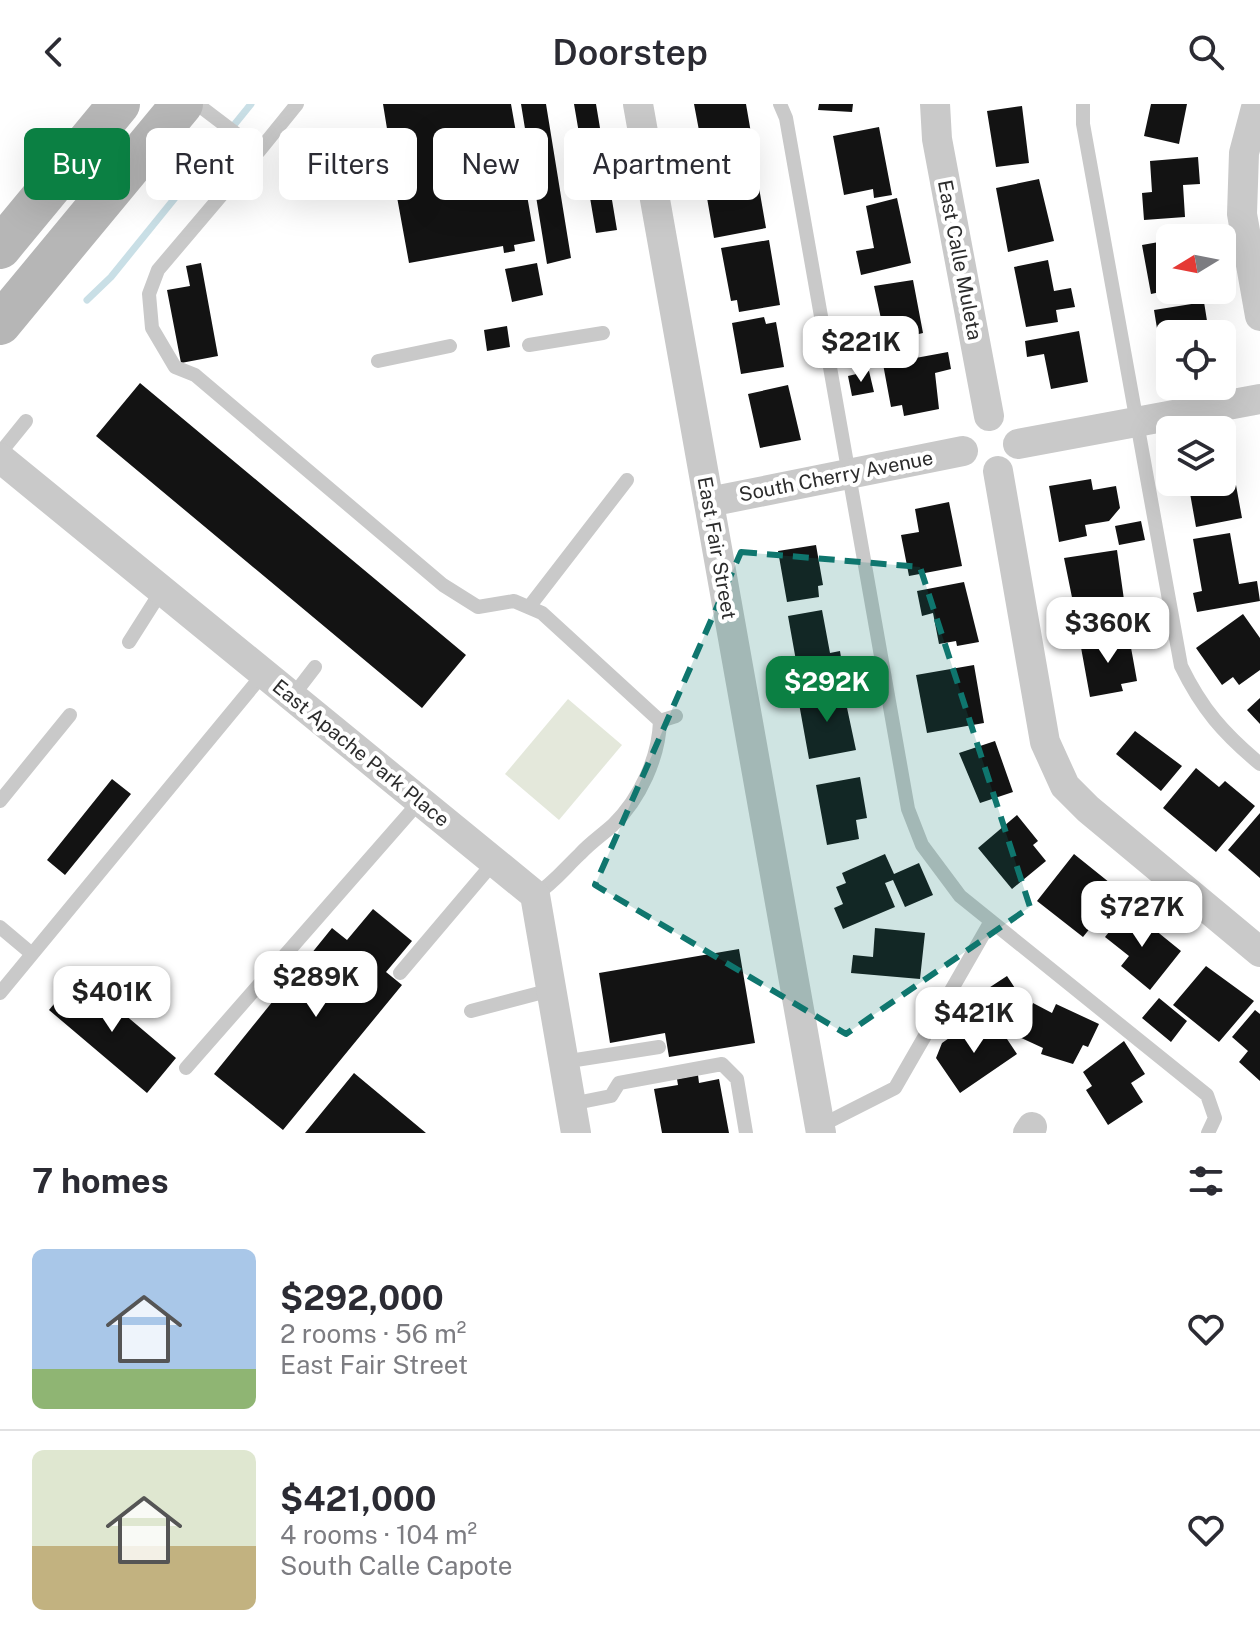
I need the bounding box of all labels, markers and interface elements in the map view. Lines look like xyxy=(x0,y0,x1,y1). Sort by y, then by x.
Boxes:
icon: back xyxy=(32,30,76,74)
icon: search xyxy=(1184,30,1228,74)
text: Doorstep xyxy=(552,31,708,73)
chip: Buy xyxy=(24,128,130,200)
chip: Rent xyxy=(146,128,263,200)
chip: Filters xyxy=(279,128,417,200)
chip: New xyxy=(433,128,548,200)
chip: Apartment xyxy=(564,128,760,200)
street label: East Calle Muleta xyxy=(933,178,987,342)
north arrow xyxy=(1156,224,1236,304)
map controls xyxy=(1156,224,1236,496)
pin: $221K xyxy=(805,316,917,384)
button: locate xyxy=(1156,320,1236,400)
text: $221K xyxy=(821,326,901,357)
button: layers xyxy=(1156,416,1236,496)
street label: South Cherry Avenue xyxy=(737,445,935,507)
street label: East Fair Street xyxy=(693,475,741,621)
pin: $360K xyxy=(1052,597,1164,665)
text: $360K xyxy=(1064,607,1152,638)
pin: $292K xyxy=(771,656,883,724)
text: $292K xyxy=(784,666,870,697)
street label: East Apache Park Place xyxy=(268,674,454,832)
pin: $727K xyxy=(1086,881,1198,949)
text: $727K xyxy=(1099,891,1185,922)
pin: $289K xyxy=(260,951,372,1019)
text: $289K xyxy=(272,961,360,992)
pin: $401K xyxy=(56,966,168,1034)
text: $401K xyxy=(71,976,153,1007)
pin: $421K xyxy=(918,987,1030,1055)
text: $421K xyxy=(933,997,1015,1028)
icon: filters xyxy=(1184,1159,1228,1203)
text: 7 homes xyxy=(32,1161,169,1201)
text: $292,000 xyxy=(280,1278,444,1318)
icon: home xyxy=(96,1281,192,1377)
icon: heart xyxy=(1184,1307,1228,1351)
text: 2 rooms · 56 m² xyxy=(280,1318,466,1349)
text: East Fair Street xyxy=(280,1349,468,1380)
text: $421,000 xyxy=(280,1479,437,1519)
icon: home xyxy=(96,1482,192,1578)
icon: heart xyxy=(1184,1508,1228,1552)
text: 4 rooms · 104 m² xyxy=(280,1519,477,1550)
text: South Calle Capote xyxy=(280,1550,512,1581)

